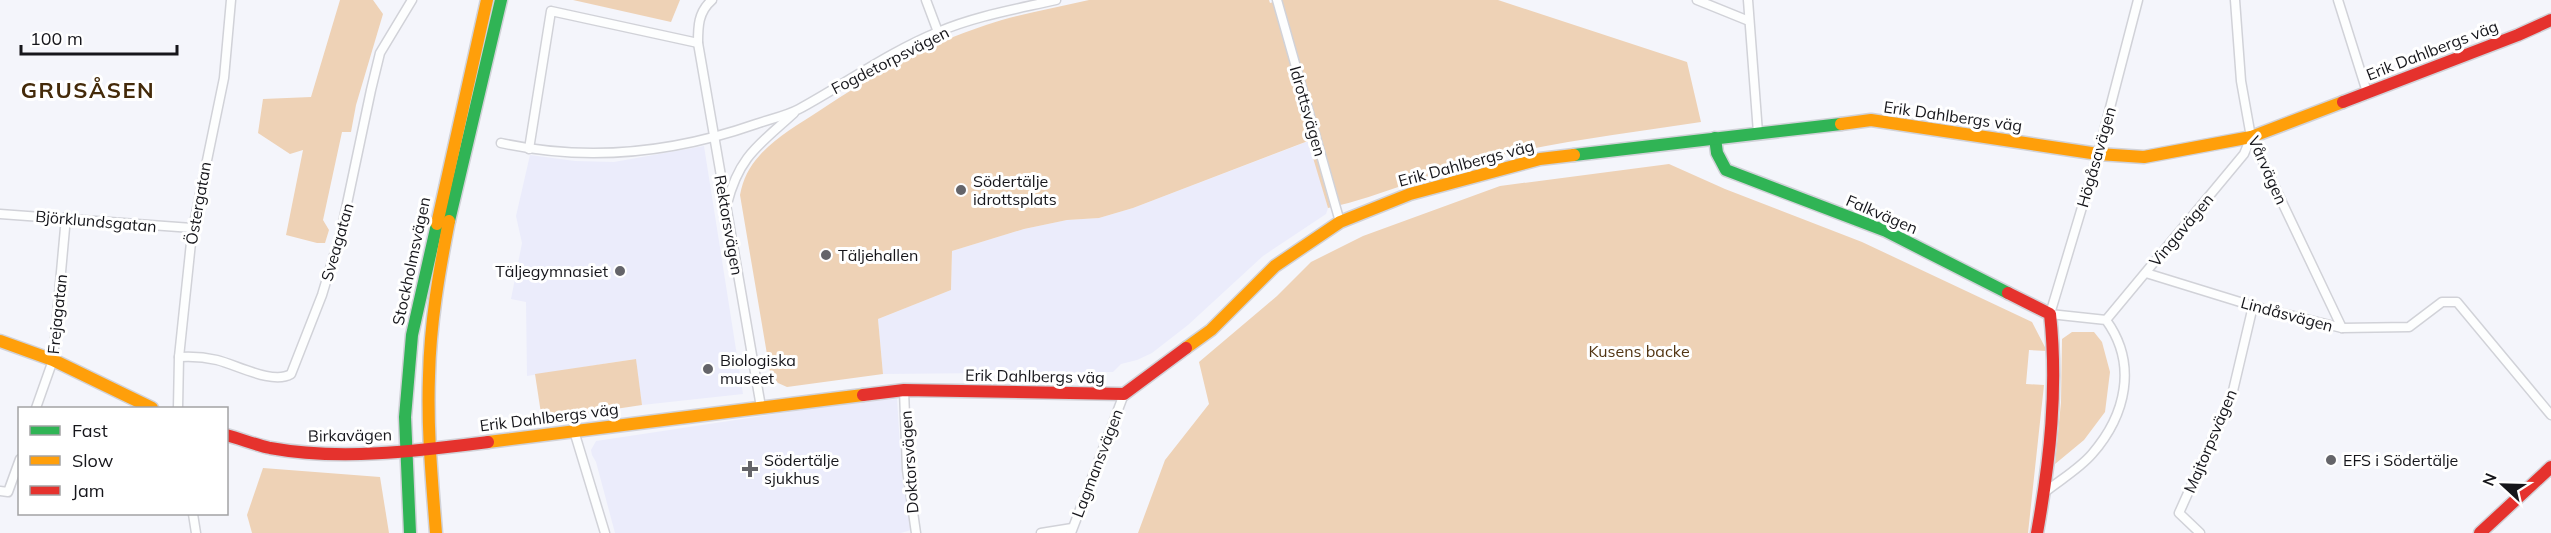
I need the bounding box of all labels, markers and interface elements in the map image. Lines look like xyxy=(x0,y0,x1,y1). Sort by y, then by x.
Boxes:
street label: Erik Dahlbergs väg xyxy=(2363,16,2501,84)
scale bar xyxy=(21,18,177,56)
street label: Fogdetorpsvägen xyxy=(828,22,952,98)
text: 100 m xyxy=(30,27,83,50)
street label: Idrottsvägen xyxy=(1286,63,1330,159)
district label: GRUSÅSEN xyxy=(21,76,155,104)
street label: Erik Dahlbergs väg xyxy=(1882,96,2024,136)
street label: Högåsavägen xyxy=(2072,104,2120,210)
street label: Vårvägen xyxy=(2244,133,2292,207)
street label: Erik Dahlbergs väg xyxy=(1396,135,1536,191)
street label: Östergatan xyxy=(181,160,215,246)
place label: Södertälje idrottsplats xyxy=(973,171,1057,209)
street label: Rektorsvägen xyxy=(710,173,748,277)
marker: Södertälje idrottsplats xyxy=(954,183,968,197)
street label: Vingavägen xyxy=(2145,189,2217,271)
street label: Falkvägen xyxy=(1843,190,1921,238)
street label: Stockholmsvägen xyxy=(388,195,434,327)
street label: Sveagatan xyxy=(316,201,358,283)
street label: Björklundsgatan xyxy=(35,206,157,236)
place label: Täljehallen xyxy=(838,245,918,265)
marker: Täljehallen xyxy=(819,248,833,262)
place label: Täljegymnasiet xyxy=(495,261,608,281)
marker: Täljegymnasiet xyxy=(613,264,627,278)
street label: Frejagatan xyxy=(43,273,71,355)
street label: Lindåsvägen xyxy=(2239,292,2335,336)
park label: Kusens backe xyxy=(1588,341,1690,361)
place label: Biologiska museet xyxy=(720,350,796,388)
marker: Biologiska museet xyxy=(701,362,715,376)
street label: Erik Dahlbergs väg xyxy=(965,365,1105,387)
street label: Majtorpsvägen xyxy=(2179,386,2241,496)
street label: Erik Dahlbergs väg xyxy=(478,399,620,435)
street label: Lagmansvägen xyxy=(1067,406,1127,520)
legend xyxy=(18,407,228,515)
street label: Doktorsvägen xyxy=(895,410,923,514)
text: Fast xyxy=(72,419,108,442)
street label: Birkavägen xyxy=(308,424,392,446)
text: Slow xyxy=(72,449,114,472)
place label: Södertälje sjukhus xyxy=(764,450,839,488)
place label: EFS i Södertälje xyxy=(2343,450,2458,470)
marker: EFS i Södertälje xyxy=(2324,453,2338,467)
north arrow xyxy=(2473,455,2533,515)
marker: Södertälje sjukhus xyxy=(741,460,759,478)
text: N xyxy=(2478,470,2501,489)
text: Jam xyxy=(72,479,105,502)

